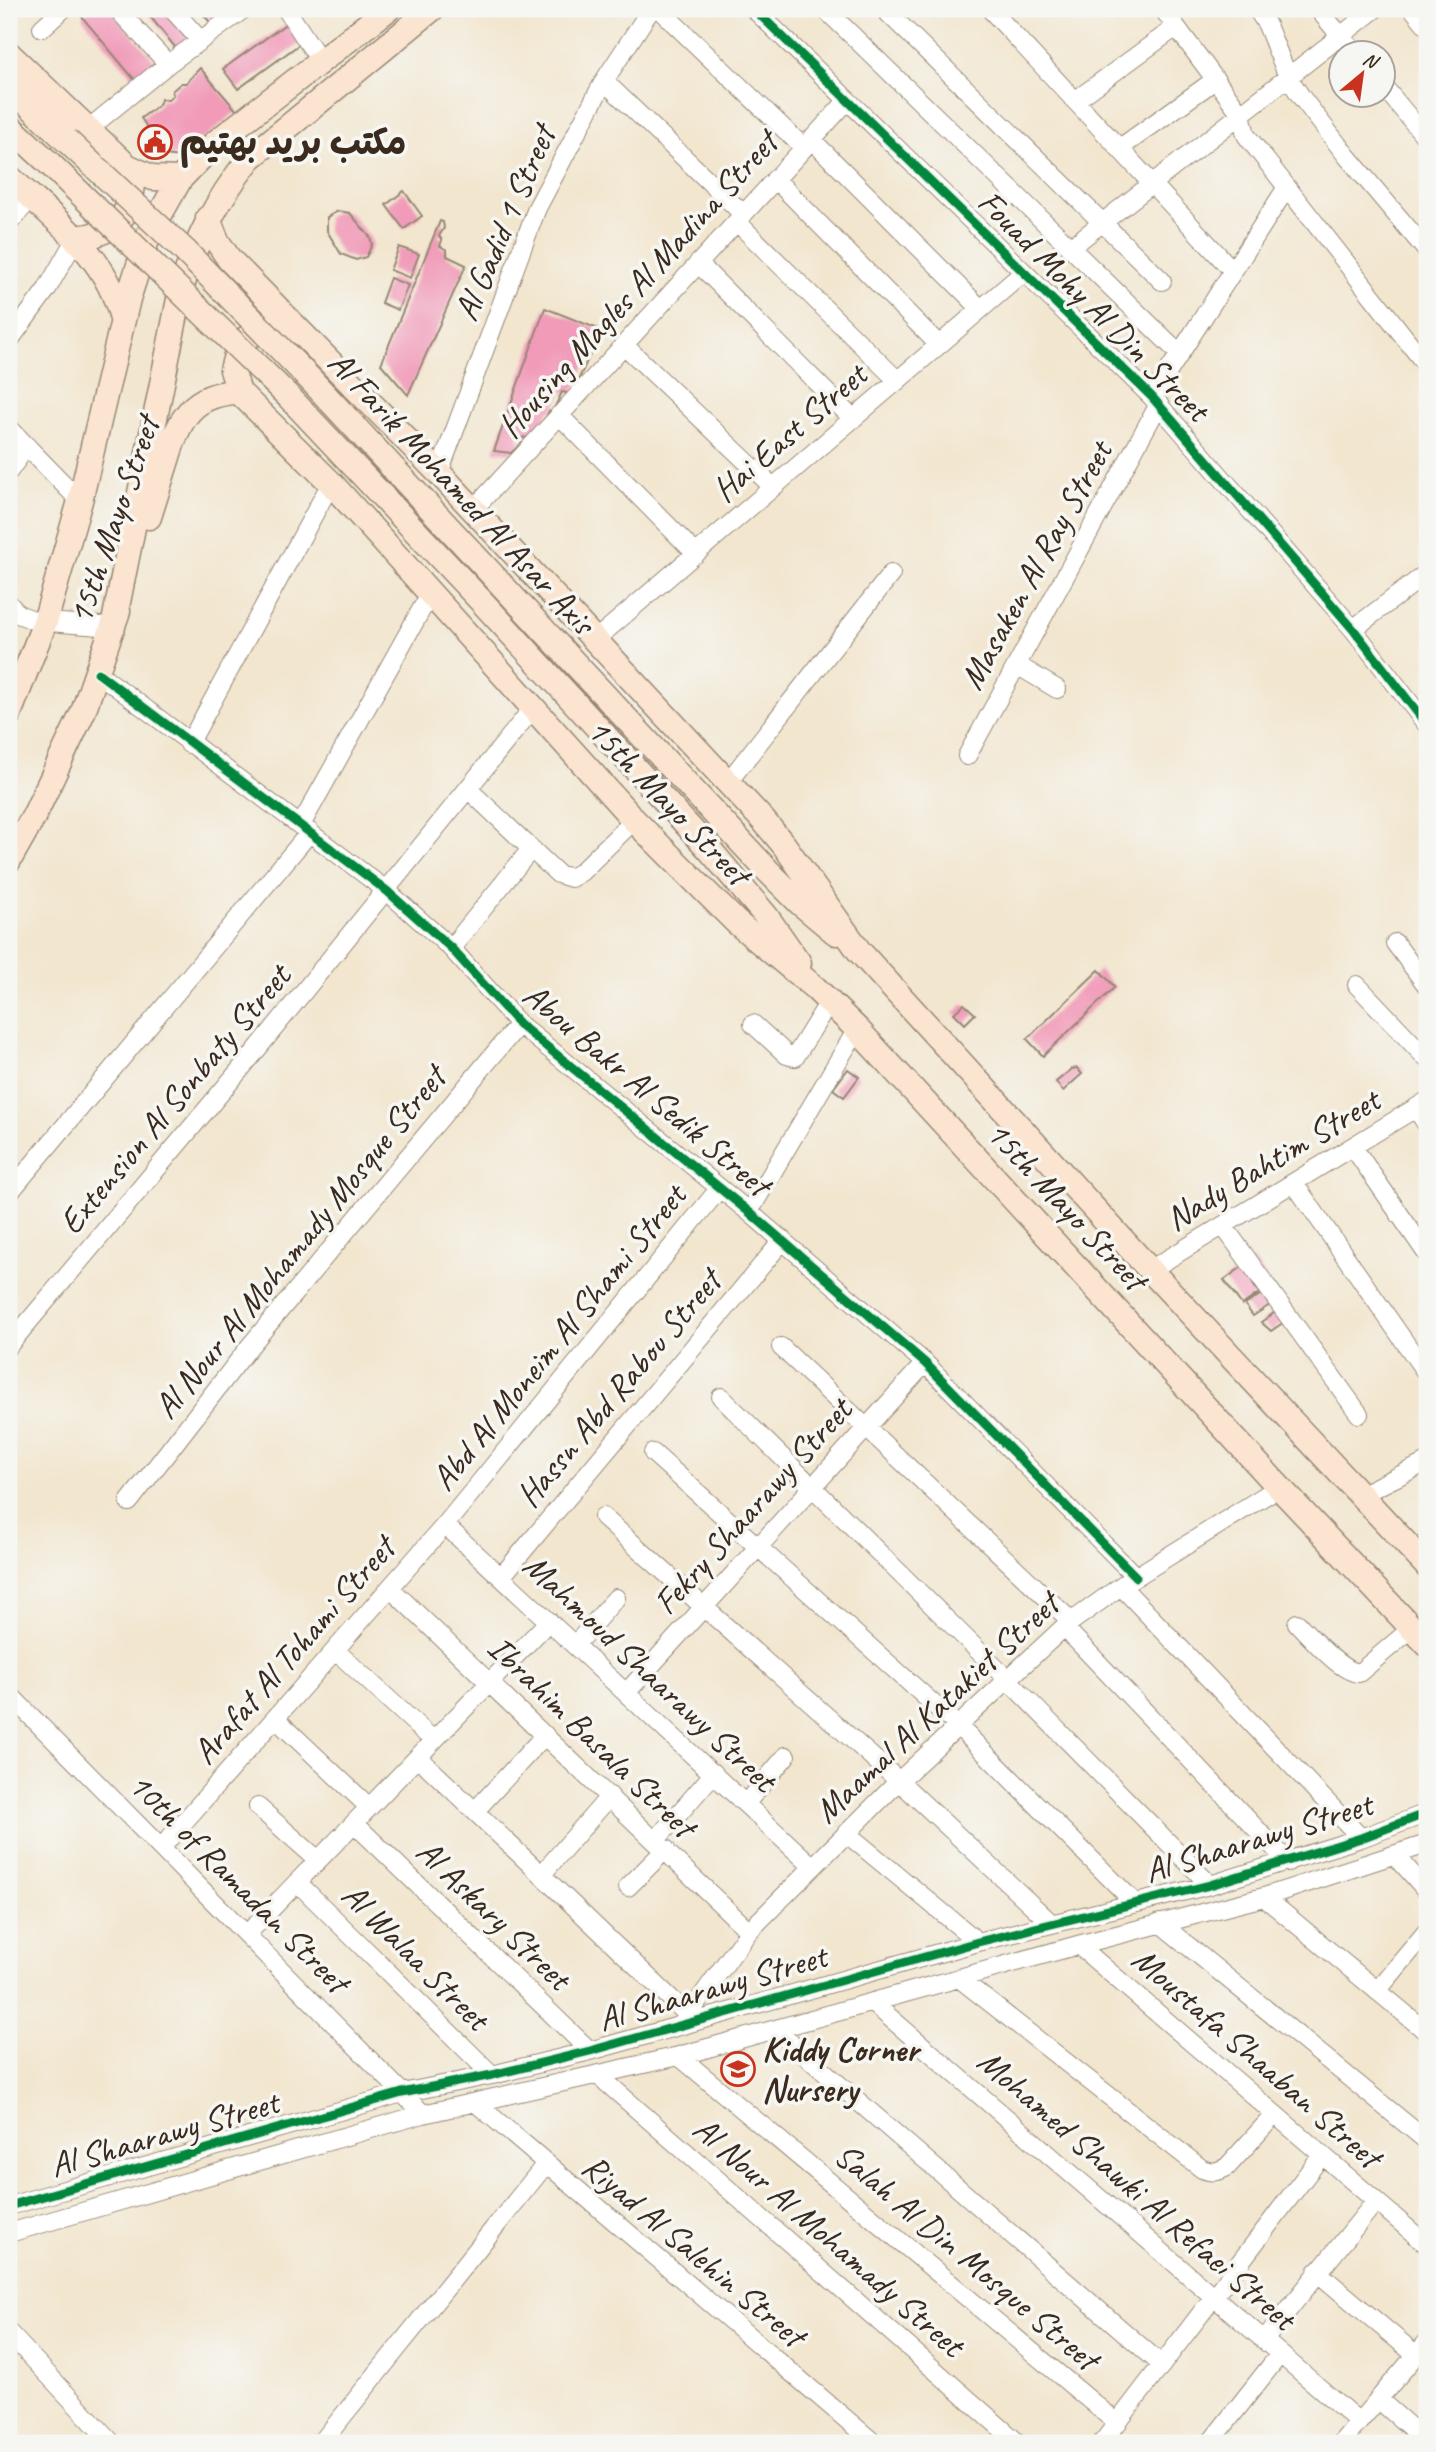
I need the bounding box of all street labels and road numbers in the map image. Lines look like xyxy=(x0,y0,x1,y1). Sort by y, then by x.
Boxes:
street label: Al Gadid 1 Street xyxy=(443,115,567,327)
street label: Housing Magles Al Madina Street xyxy=(487,118,790,447)
street label: Fouad Mohy Al Din Street xyxy=(968,180,1222,433)
street label: Al Farik Mohamed Al Asar Axis xyxy=(318,341,607,646)
street label: Hai East Street xyxy=(703,351,879,512)
street label: 15th Mayo Street xyxy=(57,406,171,630)
street label: Masaken Al Ray Street xyxy=(949,430,1124,697)
street label: 15th Mayo Street xyxy=(577,708,763,898)
street label: Extension Al Sonbaty Street xyxy=(48,953,302,1243)
street label: Abou Bakr Al Sedik Street xyxy=(514,973,783,1209)
street label: Al Nour Al Mohamady Mosque Street xyxy=(143,1053,458,1428)
street label: Nady Bahtim Street xyxy=(1157,1076,1390,1241)
street label: 15th Mayo Street xyxy=(976,1111,1160,1303)
street label: Abd Al Moneim Al Shami Street xyxy=(421,1172,698,1500)
street label: Hassn Abd Rabou Street xyxy=(506,1257,734,1516)
street label: Fekry Shaarawy Street xyxy=(643,1386,864,1624)
street label: Arafat Al Tohami Street xyxy=(182,1524,407,1773)
street label: Mahmoud Shaarawy Street xyxy=(514,1543,788,1804)
street label: Maamal Al Katakiet Street xyxy=(804,1579,1071,1833)
street label: Ibrahim Basala Street xyxy=(478,1626,708,1850)
street label: 10th of Ramadan Street xyxy=(119,1762,362,2005)
street label: Al Shaarawy Street xyxy=(1139,1781,1380,1893)
street label: Al Askary Street xyxy=(407,1829,583,2002)
street label: Al Walaa Street xyxy=(332,1873,501,2042)
street label: Al Shaarawy Street xyxy=(593,1933,835,2042)
street label: Moustafa Shaaban Street xyxy=(1123,1937,1394,2181)
street label: Mohamed Shawki Al Refaei Street xyxy=(968,2039,1308,2342)
street label: Al Shaarawy Street xyxy=(45,2079,287,2188)
street label: Al Nour Al Mohamady Street xyxy=(684,2106,976,2369)
street label: Salah Al Din Mosque Street xyxy=(825,2133,1111,2383)
street label: Riyad Al Salehin Street xyxy=(573,2144,818,2360)

